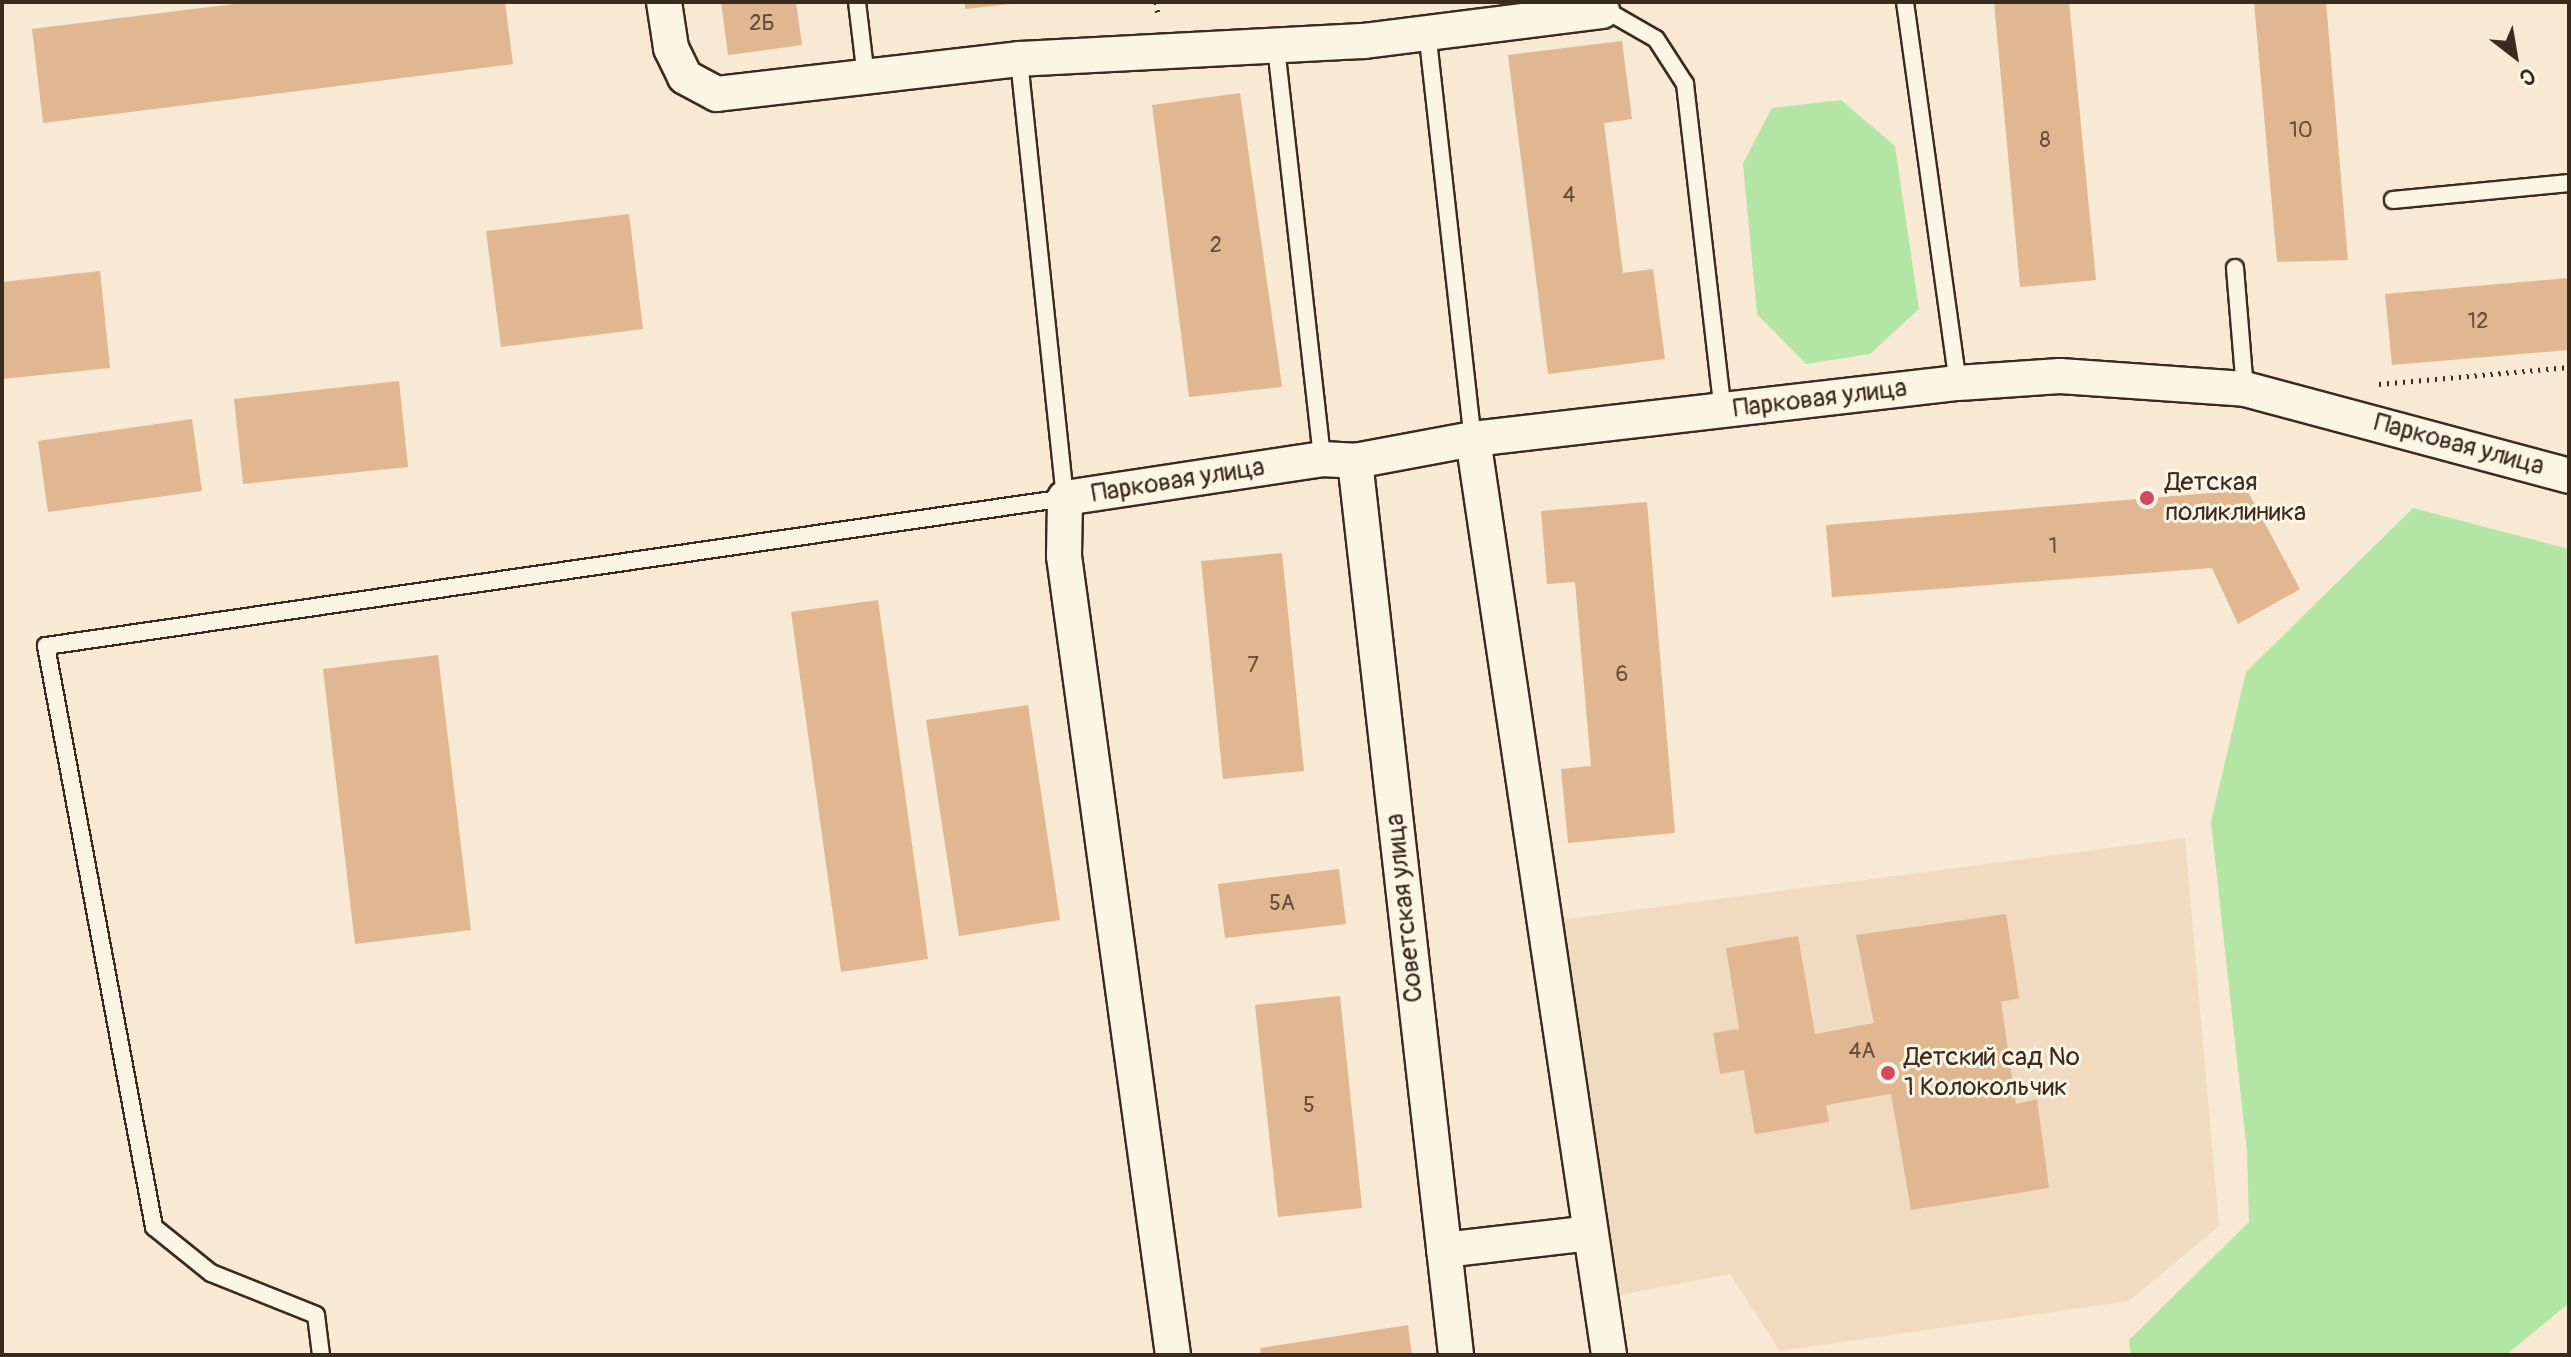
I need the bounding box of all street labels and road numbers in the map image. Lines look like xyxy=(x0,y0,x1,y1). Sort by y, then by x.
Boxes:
street label: Парковая улица xyxy=(1731,373,1909,425)
street label: Парковая улица xyxy=(2371,407,2547,483)
street label: Парковая улица xyxy=(1089,452,1267,510)
street label: Советская улица xyxy=(1380,812,1430,1004)

